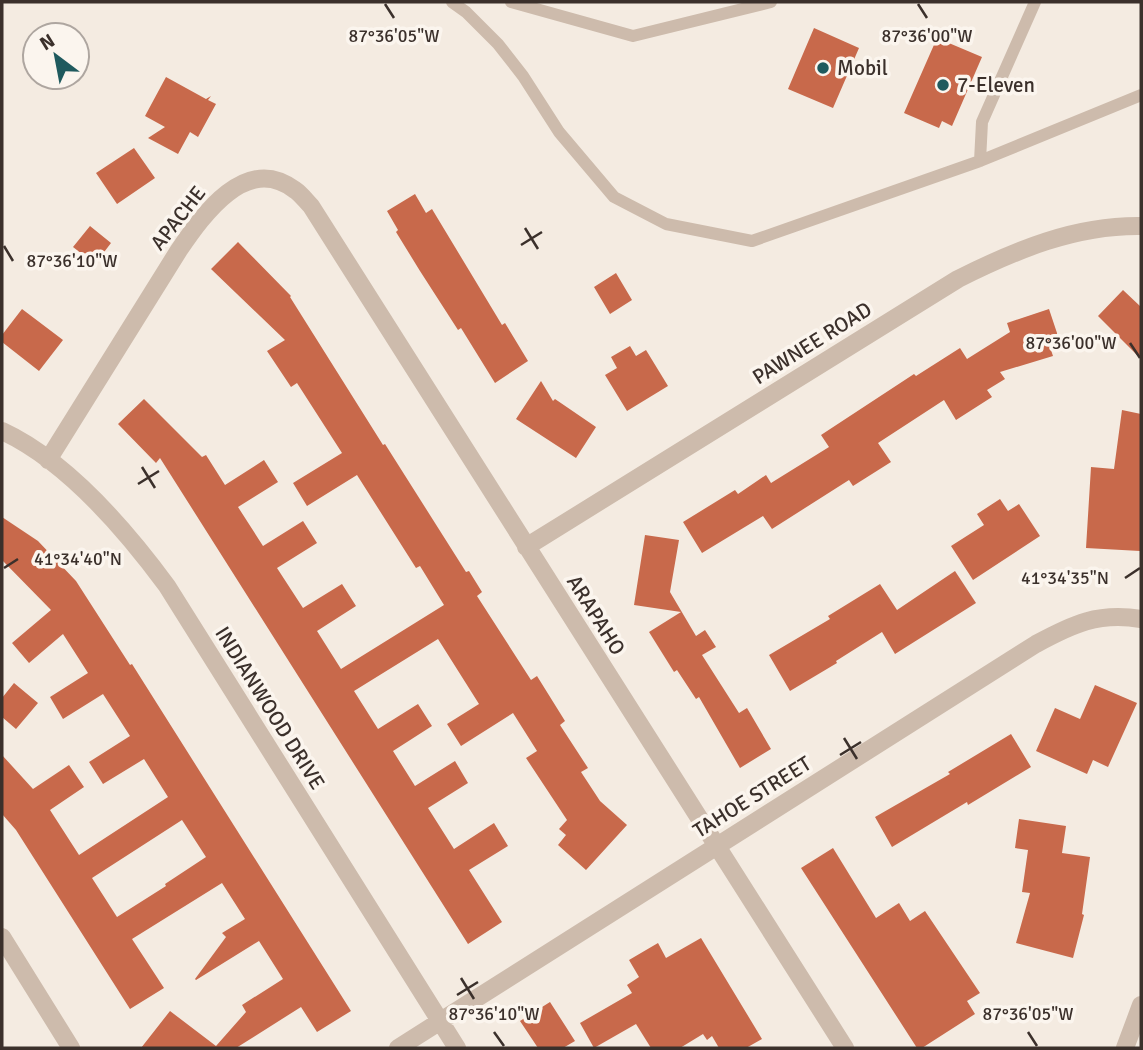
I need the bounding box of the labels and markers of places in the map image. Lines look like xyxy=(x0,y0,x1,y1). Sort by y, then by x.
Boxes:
place label: Mobil xyxy=(837,55,888,81)
marker: Mobil xyxy=(815,60,831,76)
place label: 7-Eleven xyxy=(957,72,1035,98)
marker: 7-Eleven xyxy=(935,77,951,93)

